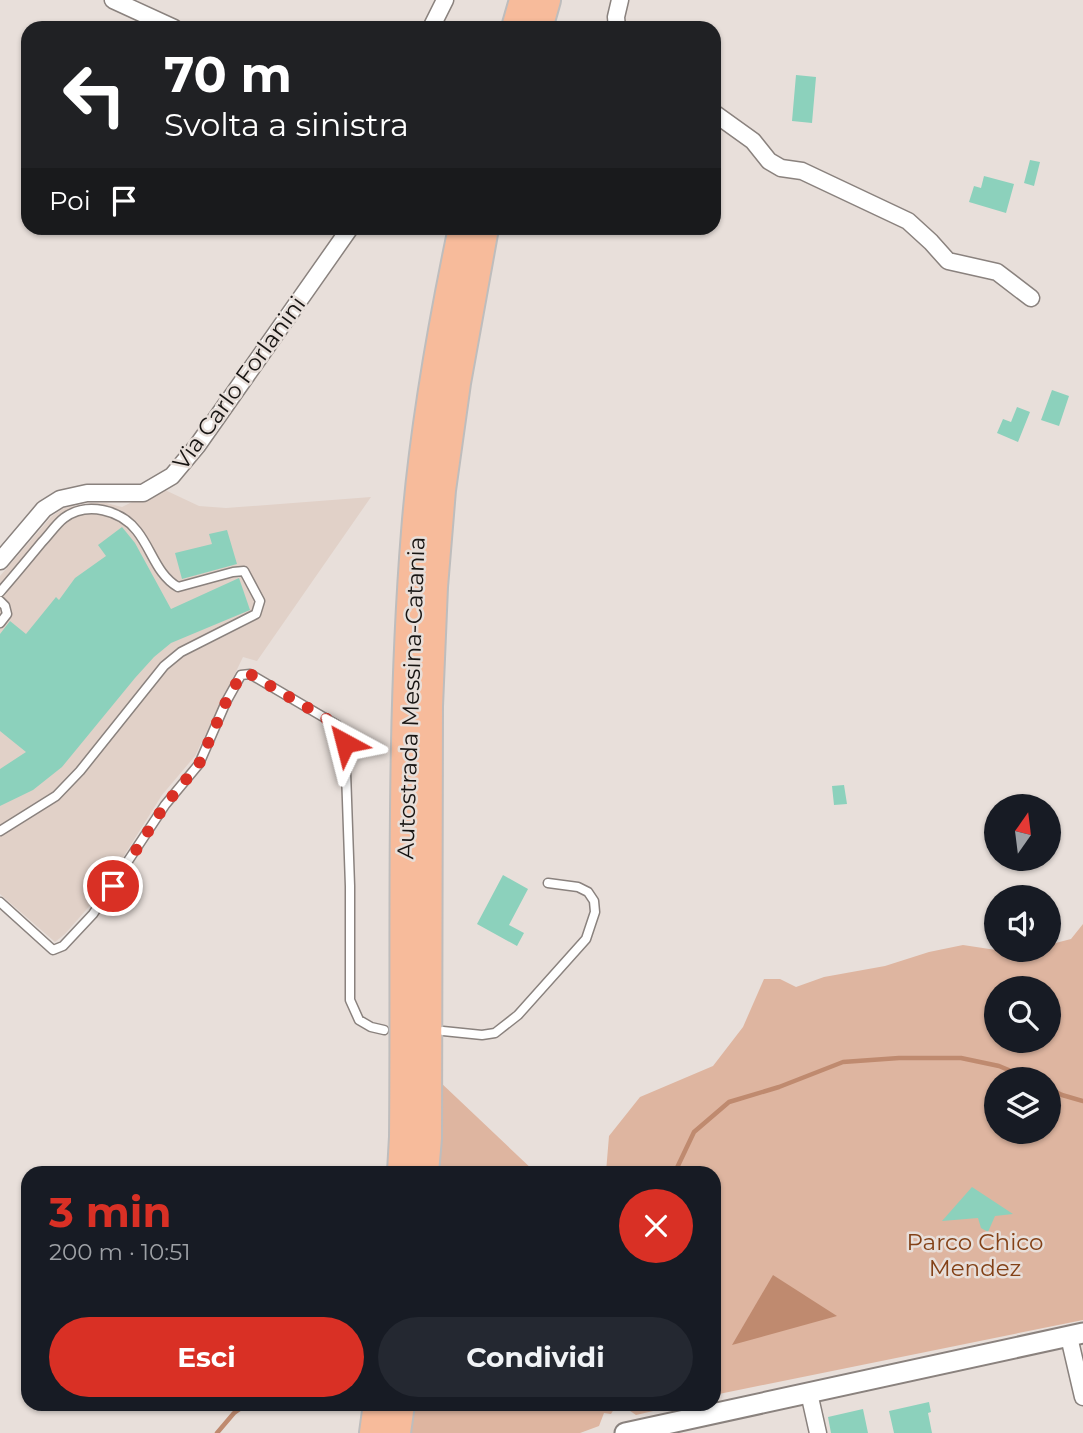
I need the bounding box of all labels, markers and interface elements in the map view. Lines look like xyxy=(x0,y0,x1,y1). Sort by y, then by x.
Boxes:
text: 70 m xyxy=(164,45,292,104)
icon: left xyxy=(49,49,140,140)
text: Svolta a sinistra xyxy=(164,105,409,144)
icon: arrive xyxy=(105,182,143,220)
text: Poi xyxy=(49,185,91,217)
street label: Via Carlo Forlanini xyxy=(167,291,311,475)
street label: Autostrada Messina-Catania xyxy=(391,536,431,860)
position arrow xyxy=(308,706,382,780)
north arrow xyxy=(984,794,1060,872)
map controls xyxy=(984,794,1061,1144)
pin xyxy=(83,856,143,916)
icon: arrive xyxy=(94,867,132,905)
button: sound xyxy=(984,885,1061,962)
button: search xyxy=(984,976,1061,1053)
button: layers xyxy=(984,1067,1061,1144)
text: 3 min xyxy=(49,1186,171,1238)
button: close xyxy=(619,1189,693,1263)
park label: Parco Chico Mendez xyxy=(906,1228,1044,1282)
text: 200 m · 10:51 xyxy=(49,1238,190,1266)
button: Esci xyxy=(49,1317,364,1397)
button: Condividi xyxy=(378,1317,693,1397)

